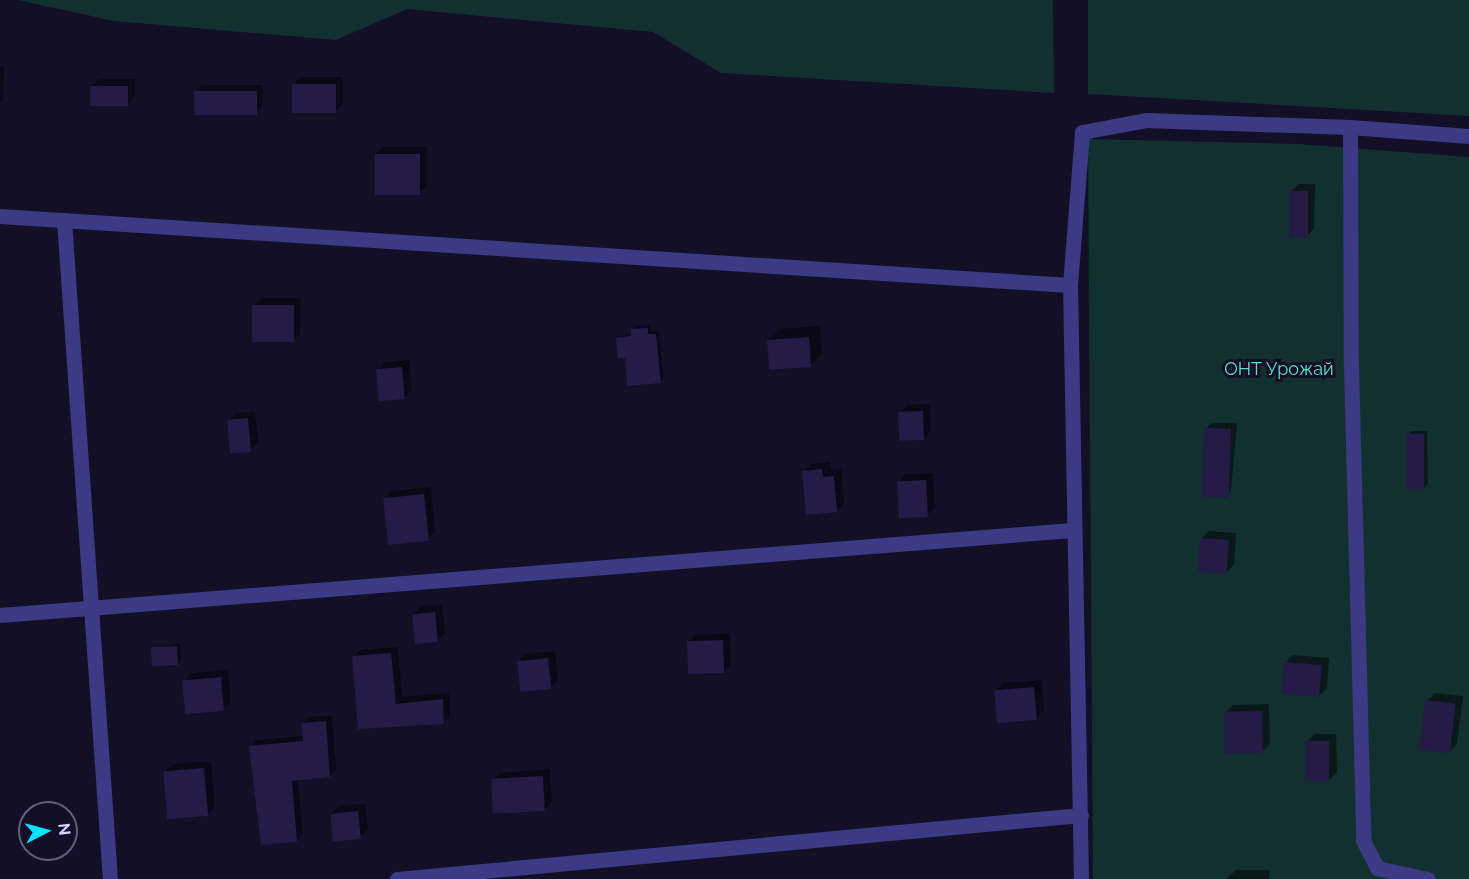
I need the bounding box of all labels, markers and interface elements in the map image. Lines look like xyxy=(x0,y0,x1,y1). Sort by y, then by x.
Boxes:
park label: ОНТ Урожай xyxy=(1224,358,1334,380)
north arrow xyxy=(18,801,78,861)
text: N xyxy=(54,822,74,836)

